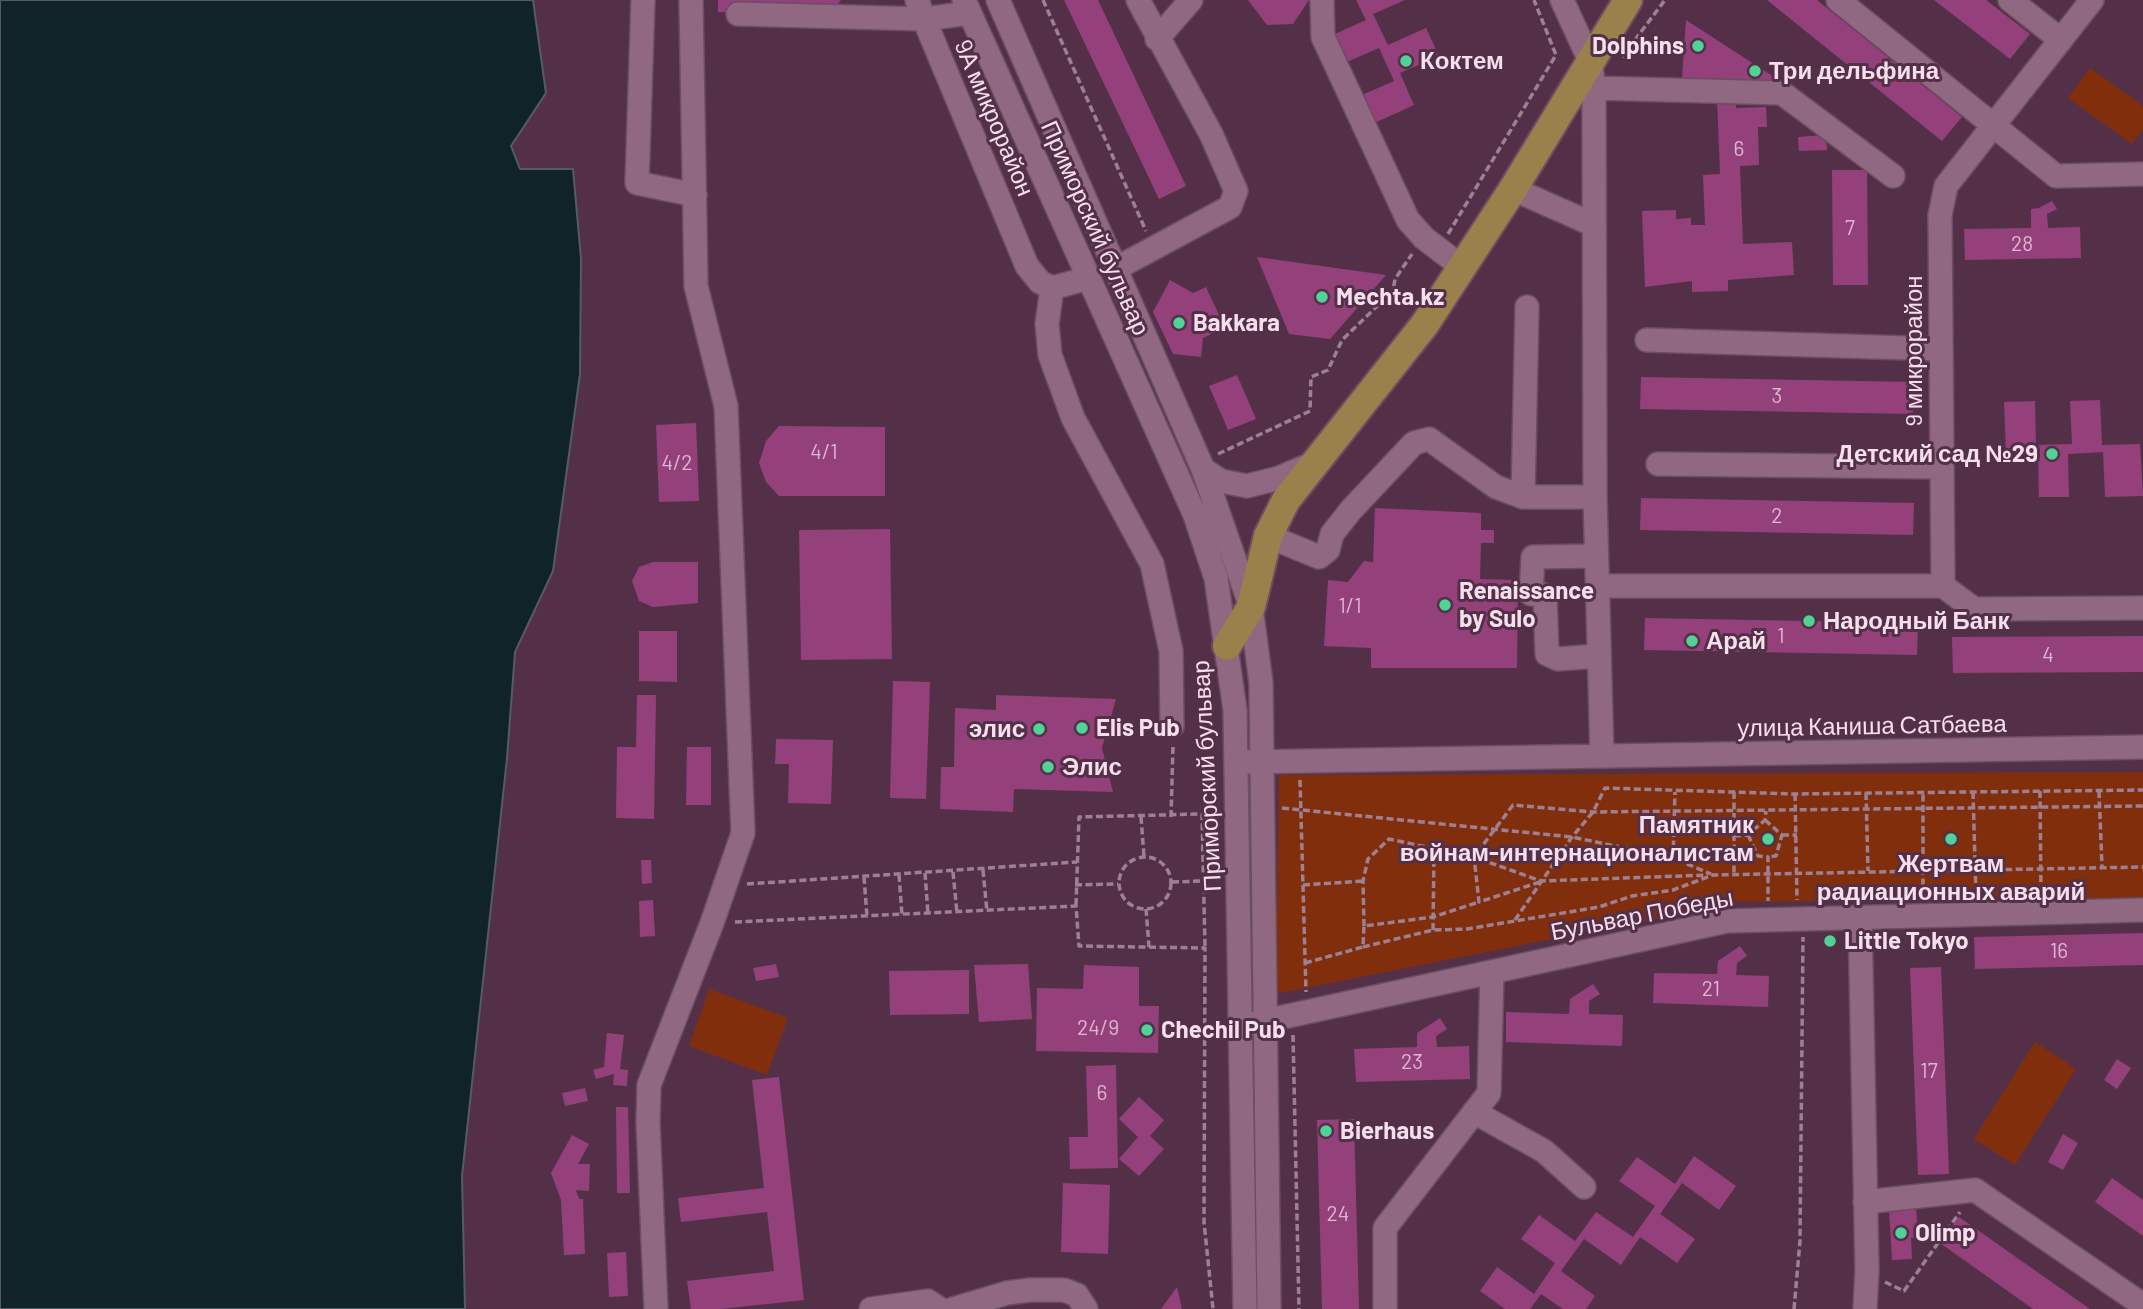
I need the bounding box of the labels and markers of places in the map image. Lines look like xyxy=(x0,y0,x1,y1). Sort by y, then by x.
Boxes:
place label: Dolphins xyxy=(1592,32,1684,60)
marker: Dolphins xyxy=(1690,38,1706,54)
place label: Коктем xyxy=(1420,47,1504,75)
marker: Коктем xyxy=(1398,53,1414,69)
place label: Три дельфина xyxy=(1769,57,1939,85)
marker: Три дельфина xyxy=(1747,63,1763,79)
place label: Mechta.kz xyxy=(1336,283,1444,311)
marker: Mechta.kz xyxy=(1314,289,1330,305)
place label: Bakkara xyxy=(1193,309,1280,337)
marker: Bakkara xyxy=(1171,315,1187,331)
place label: Детский сад №29 xyxy=(1837,440,2038,468)
marker: Детский сад №29 xyxy=(2044,446,2060,462)
place label: Renaissance by Sulo xyxy=(1459,577,1594,633)
marker: Renaissance by Sulo xyxy=(1437,597,1453,613)
place label: Народный Банк xyxy=(1823,607,2010,635)
marker: Народный Банк xyxy=(1801,613,1817,629)
place label: Арай xyxy=(1706,627,1766,655)
marker: Арай xyxy=(1684,633,1700,649)
place label: Elis Pub xyxy=(1096,714,1180,742)
place label: элис xyxy=(969,715,1025,743)
marker: Elis Pub xyxy=(1074,720,1090,736)
marker: элис xyxy=(1031,721,1047,737)
place label: Элис xyxy=(1062,753,1122,781)
marker: Элис xyxy=(1040,759,1056,775)
place label: Памятник войнам-интернационалистам xyxy=(1400,811,1754,867)
marker: Памятник войнам-интернационалистам xyxy=(1760,831,1776,847)
marker: Жертвам радиационных аварий xyxy=(1943,831,1959,847)
place label: Жертвам радиационных аварий xyxy=(1817,850,2085,906)
place label: Little Tokyo xyxy=(1844,927,1969,955)
marker: Little Tokyo xyxy=(1822,933,1838,949)
place label: Chechil Pub xyxy=(1161,1016,1286,1044)
marker: Chechil Pub xyxy=(1139,1022,1155,1038)
place label: Bierhaus xyxy=(1340,1117,1434,1145)
marker: Bierhaus xyxy=(1318,1123,1334,1139)
place label: Olimp xyxy=(1915,1219,1976,1247)
marker: Olimp xyxy=(1893,1225,1909,1241)

